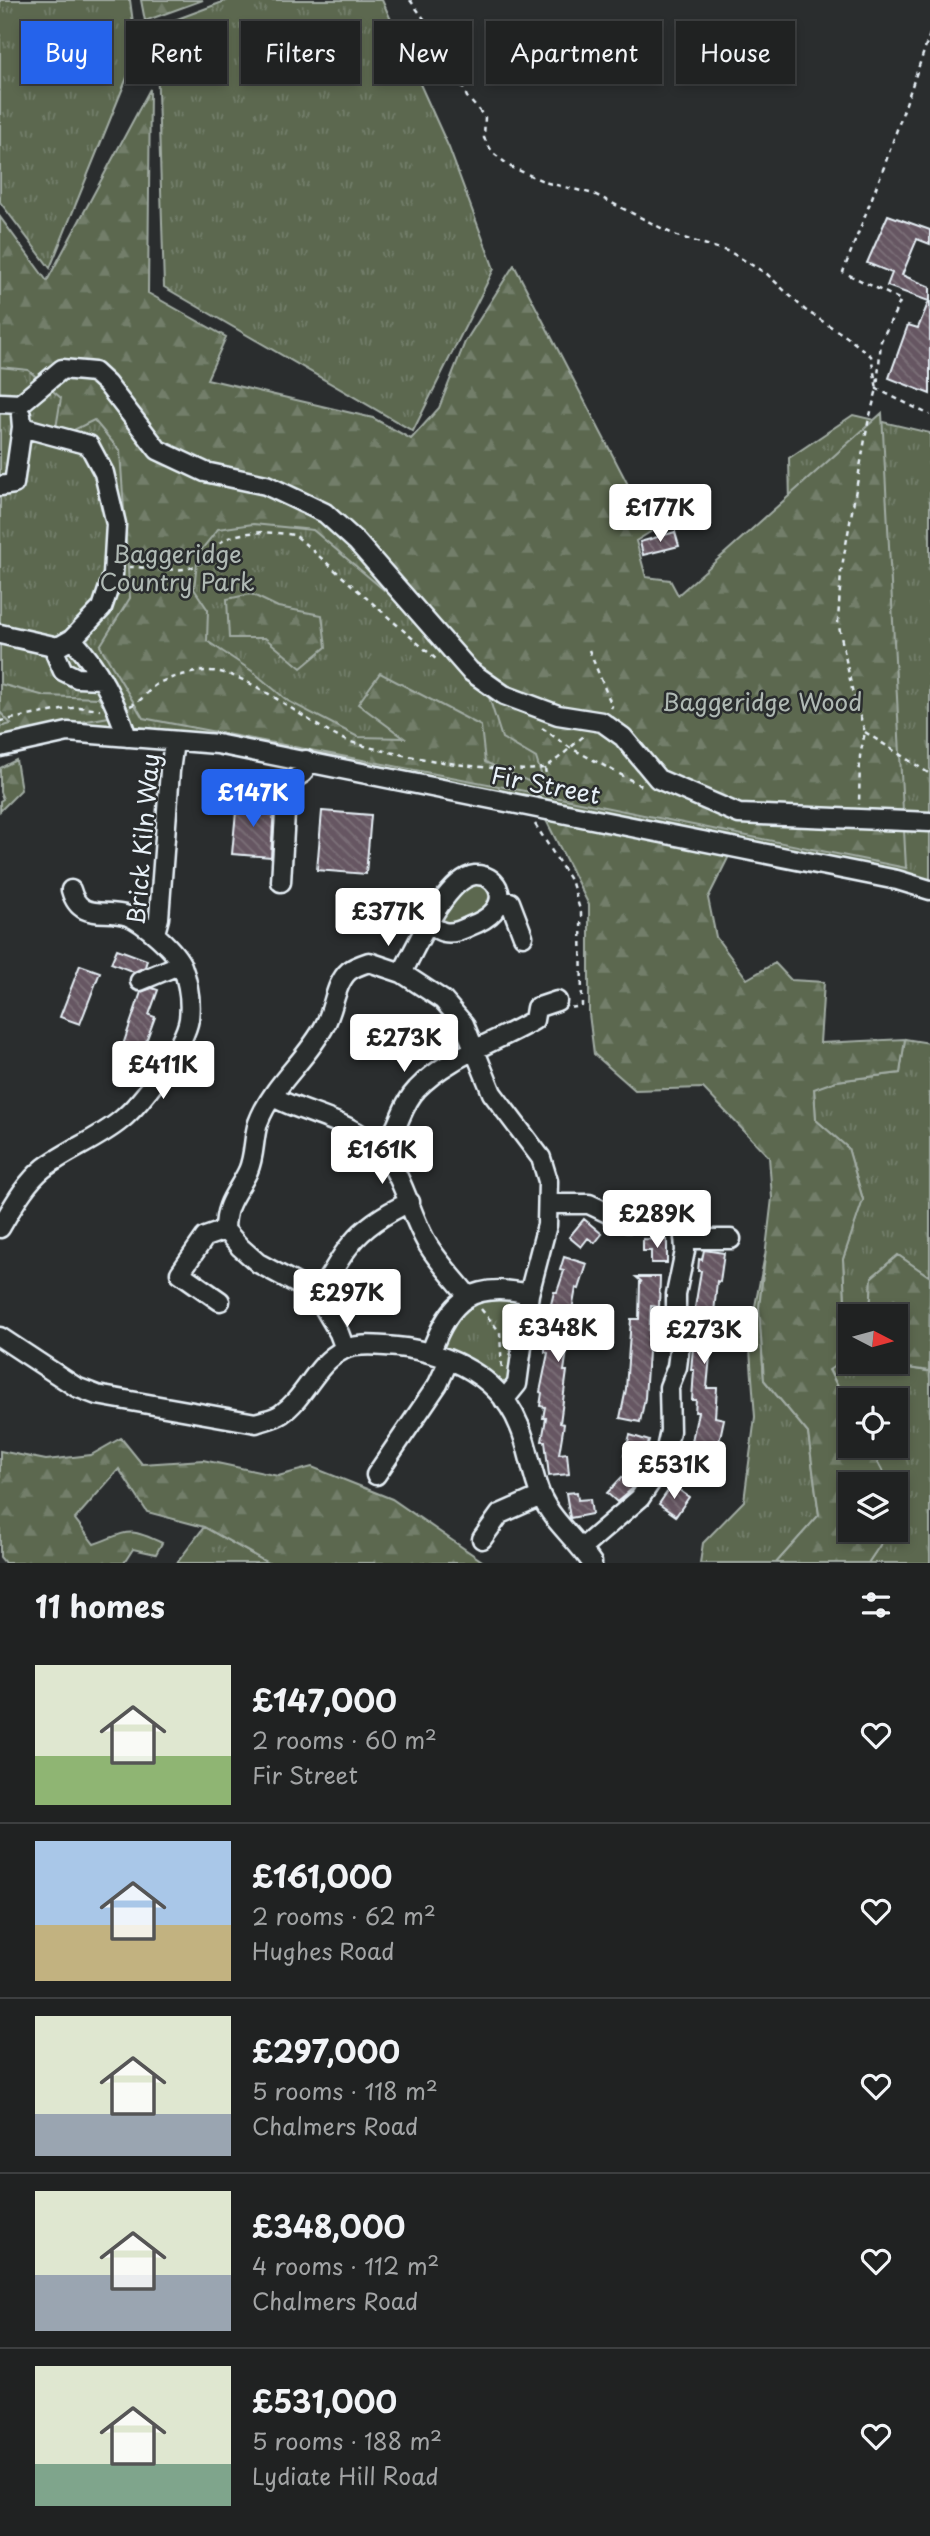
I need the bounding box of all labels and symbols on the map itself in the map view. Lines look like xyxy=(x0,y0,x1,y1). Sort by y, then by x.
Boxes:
pin: £177K xyxy=(611,484,709,544)
park label: Baggeridge Country Park xyxy=(99,535,255,599)
park label: Baggeridge Wood xyxy=(662,683,862,719)
street label: Brick Kiln Way xyxy=(117,752,167,926)
street label: Fir Street xyxy=(488,756,604,812)
pin: £147K xyxy=(204,770,302,829)
pin: £377K xyxy=(339,888,437,948)
pin: £273K xyxy=(355,1014,453,1074)
pin: £411K xyxy=(114,1042,212,1101)
pin: £161K xyxy=(333,1126,431,1186)
pin: £289K xyxy=(608,1190,706,1250)
pin: £297K xyxy=(298,1270,396,1329)
pin: £348K xyxy=(509,1304,607,1364)
north arrow xyxy=(838,1304,908,1374)
pin: £273K xyxy=(655,1306,753,1366)
pin: £531K xyxy=(625,1442,723,1501)

